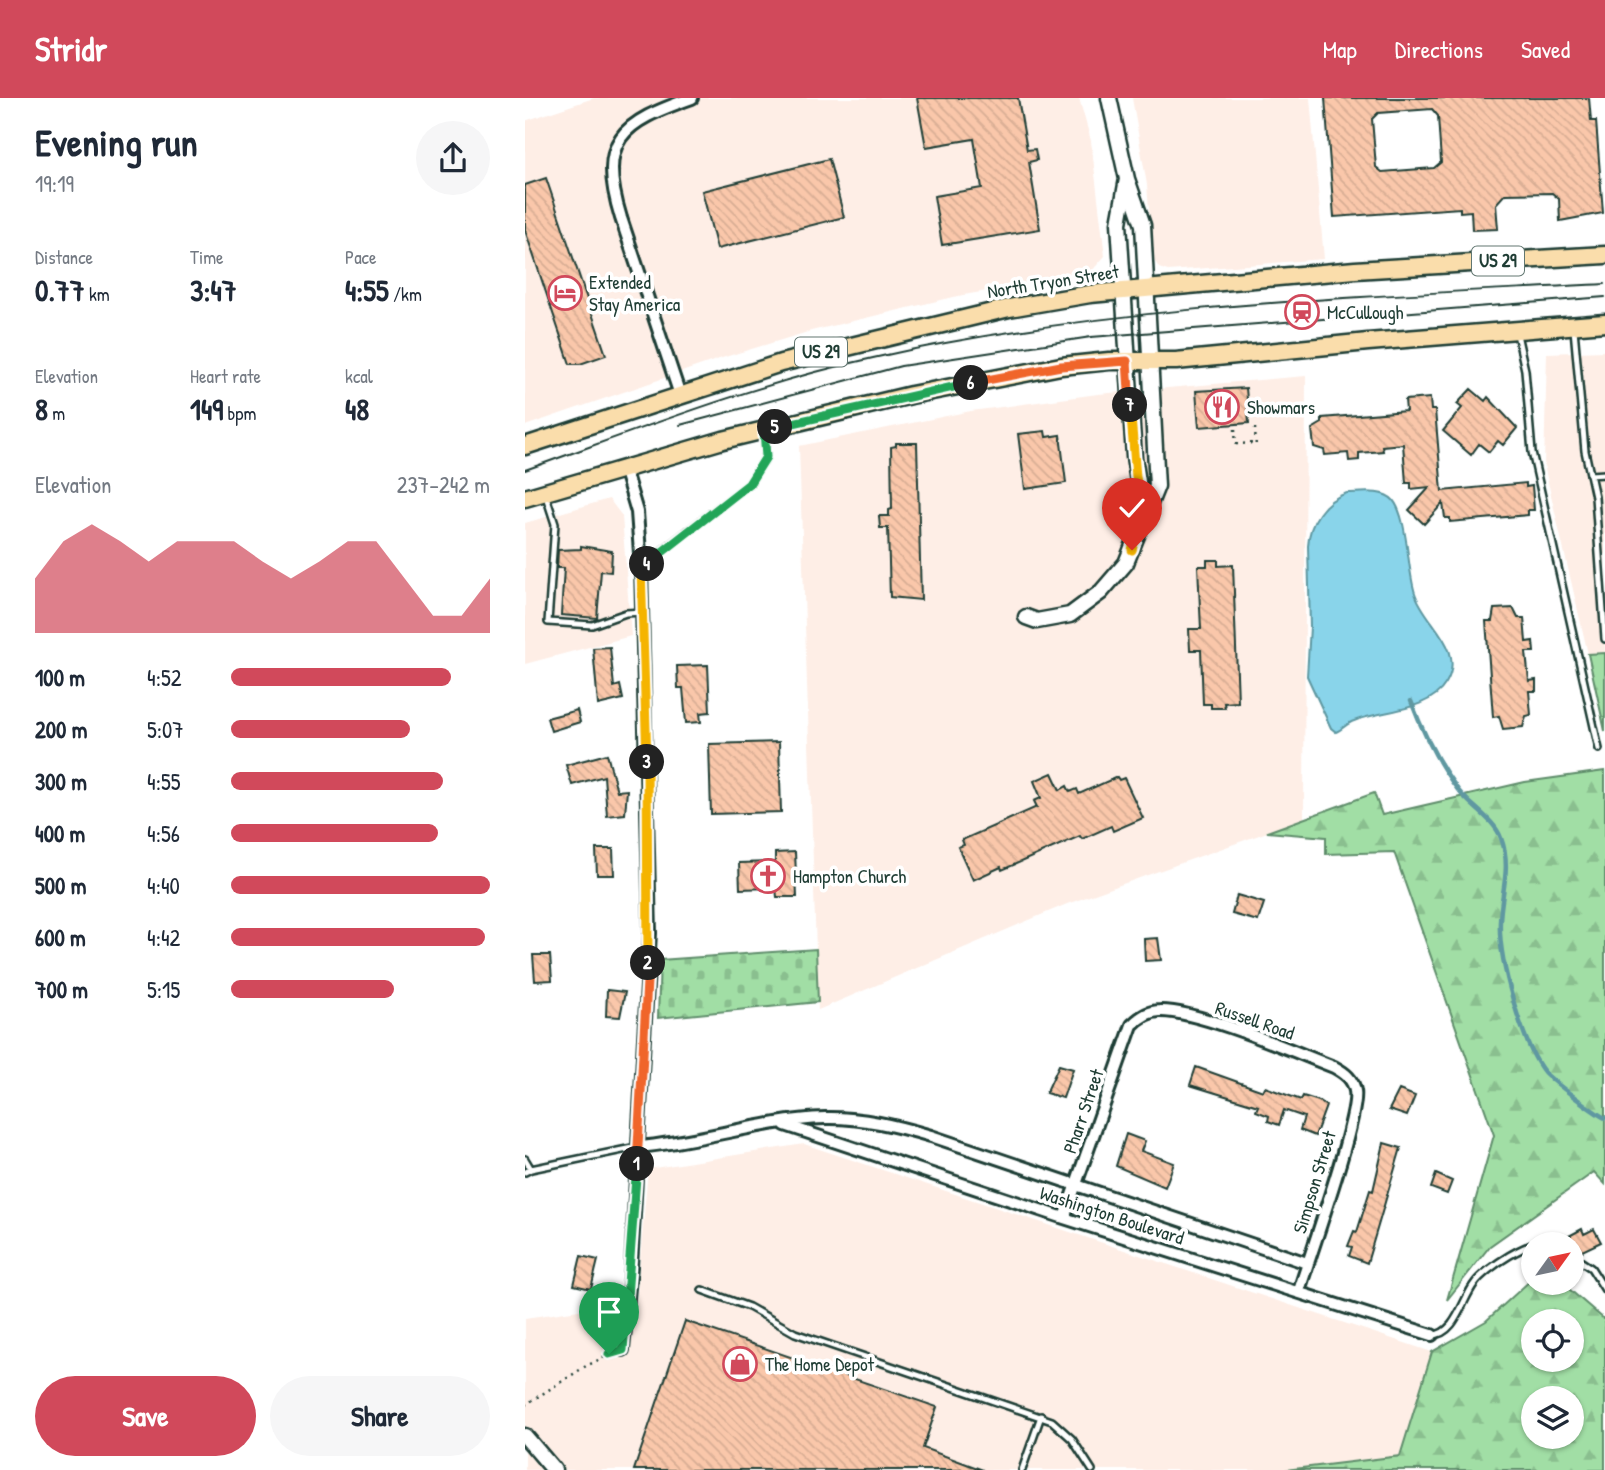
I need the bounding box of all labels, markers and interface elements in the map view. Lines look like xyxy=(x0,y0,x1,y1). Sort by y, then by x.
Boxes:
text: Stridr xyxy=(35,27,107,71)
text: Map xyxy=(1323,33,1357,65)
text: Directions xyxy=(1395,33,1483,65)
text: Saved xyxy=(1521,33,1570,65)
text: Evening run xyxy=(35,116,198,168)
button: share xyxy=(416,121,490,195)
text: 19:19 xyxy=(35,168,74,199)
text: Distance xyxy=(35,244,93,270)
text: Time xyxy=(190,244,224,270)
text: Pace xyxy=(345,244,377,270)
road number: US 29 xyxy=(1472,246,1524,276)
street label: North Tryon Street xyxy=(985,258,1121,304)
place label: Extended Stay America xyxy=(589,269,681,317)
text: 0.77 xyxy=(35,270,85,310)
text: 3:47 xyxy=(190,270,237,310)
text: 4:55 xyxy=(345,270,389,310)
hotel icon: Extended Stay America xyxy=(546,274,584,312)
text: km xyxy=(85,281,110,307)
text: /km xyxy=(389,281,422,307)
station icon: McCullough xyxy=(1283,293,1321,331)
place label: McCullough xyxy=(1327,299,1404,325)
road number: US 29 xyxy=(795,338,847,366)
text: Elevation xyxy=(35,363,98,389)
text: Heart rate xyxy=(190,363,261,389)
text: kcal xyxy=(345,363,373,389)
pin: 6 xyxy=(953,366,989,400)
text: 6 xyxy=(967,369,974,395)
pin: 7 xyxy=(1113,388,1147,422)
restaurant icon: Showmars xyxy=(1203,388,1241,426)
text: 8 xyxy=(35,389,48,429)
text: 149 xyxy=(190,389,223,429)
text: 48 xyxy=(345,389,369,429)
text: 7 xyxy=(1125,391,1134,417)
place label: Showmars xyxy=(1247,394,1315,420)
text: m xyxy=(48,400,65,426)
text: bpm xyxy=(223,400,256,426)
pin: 5 xyxy=(757,410,793,444)
text: 5 xyxy=(770,413,779,439)
text: Elevation xyxy=(35,469,111,500)
text: 237–242 m xyxy=(397,469,490,500)
pin xyxy=(1102,478,1162,550)
icon: check xyxy=(1113,489,1151,527)
pin: 4 xyxy=(629,546,665,582)
text: 4 xyxy=(643,550,650,576)
text: 100 m xyxy=(35,662,85,693)
text: 4:52 xyxy=(147,662,181,693)
text: 200 m xyxy=(35,714,87,745)
text: 5:07 xyxy=(147,714,184,745)
pin: 3 xyxy=(629,744,665,780)
text: 3 xyxy=(642,748,651,774)
text: 300 m xyxy=(35,766,87,797)
text: 4:55 xyxy=(147,766,180,797)
text: 400 m xyxy=(35,818,85,849)
text: 4:56 xyxy=(147,818,180,849)
church icon: Hampton Church xyxy=(749,857,787,895)
place label: Hampton Church xyxy=(793,863,906,889)
text: 500 m xyxy=(35,870,86,901)
text: 4:40 xyxy=(147,870,180,901)
text: 600 m xyxy=(35,922,86,953)
text: 4:42 xyxy=(147,922,180,953)
pin: 2 xyxy=(631,946,665,980)
text: 2 xyxy=(643,949,652,975)
text: 700 m xyxy=(35,974,88,1005)
text: 5:15 xyxy=(147,974,180,1005)
street label: Russell Road xyxy=(1212,994,1299,1046)
street label: Pharr Street xyxy=(1056,1065,1110,1157)
street label: Simpson Street xyxy=(1286,1127,1342,1237)
pin: 1 xyxy=(619,1146,655,1182)
text: 1 xyxy=(633,1150,640,1176)
street label: Washington Boulevard xyxy=(1037,1179,1188,1251)
north arrow xyxy=(1521,1232,1584,1295)
map controls xyxy=(1521,1232,1584,1449)
pin xyxy=(579,1282,639,1354)
icon: arrive xyxy=(590,1293,628,1331)
button: locate xyxy=(1521,1309,1584,1372)
shop icon: The Home Depot xyxy=(721,1345,759,1383)
place label: The Home Depot xyxy=(765,1351,875,1377)
button: Save xyxy=(35,1376,256,1456)
button: Share xyxy=(270,1376,490,1456)
button: layers xyxy=(1521,1386,1584,1449)

